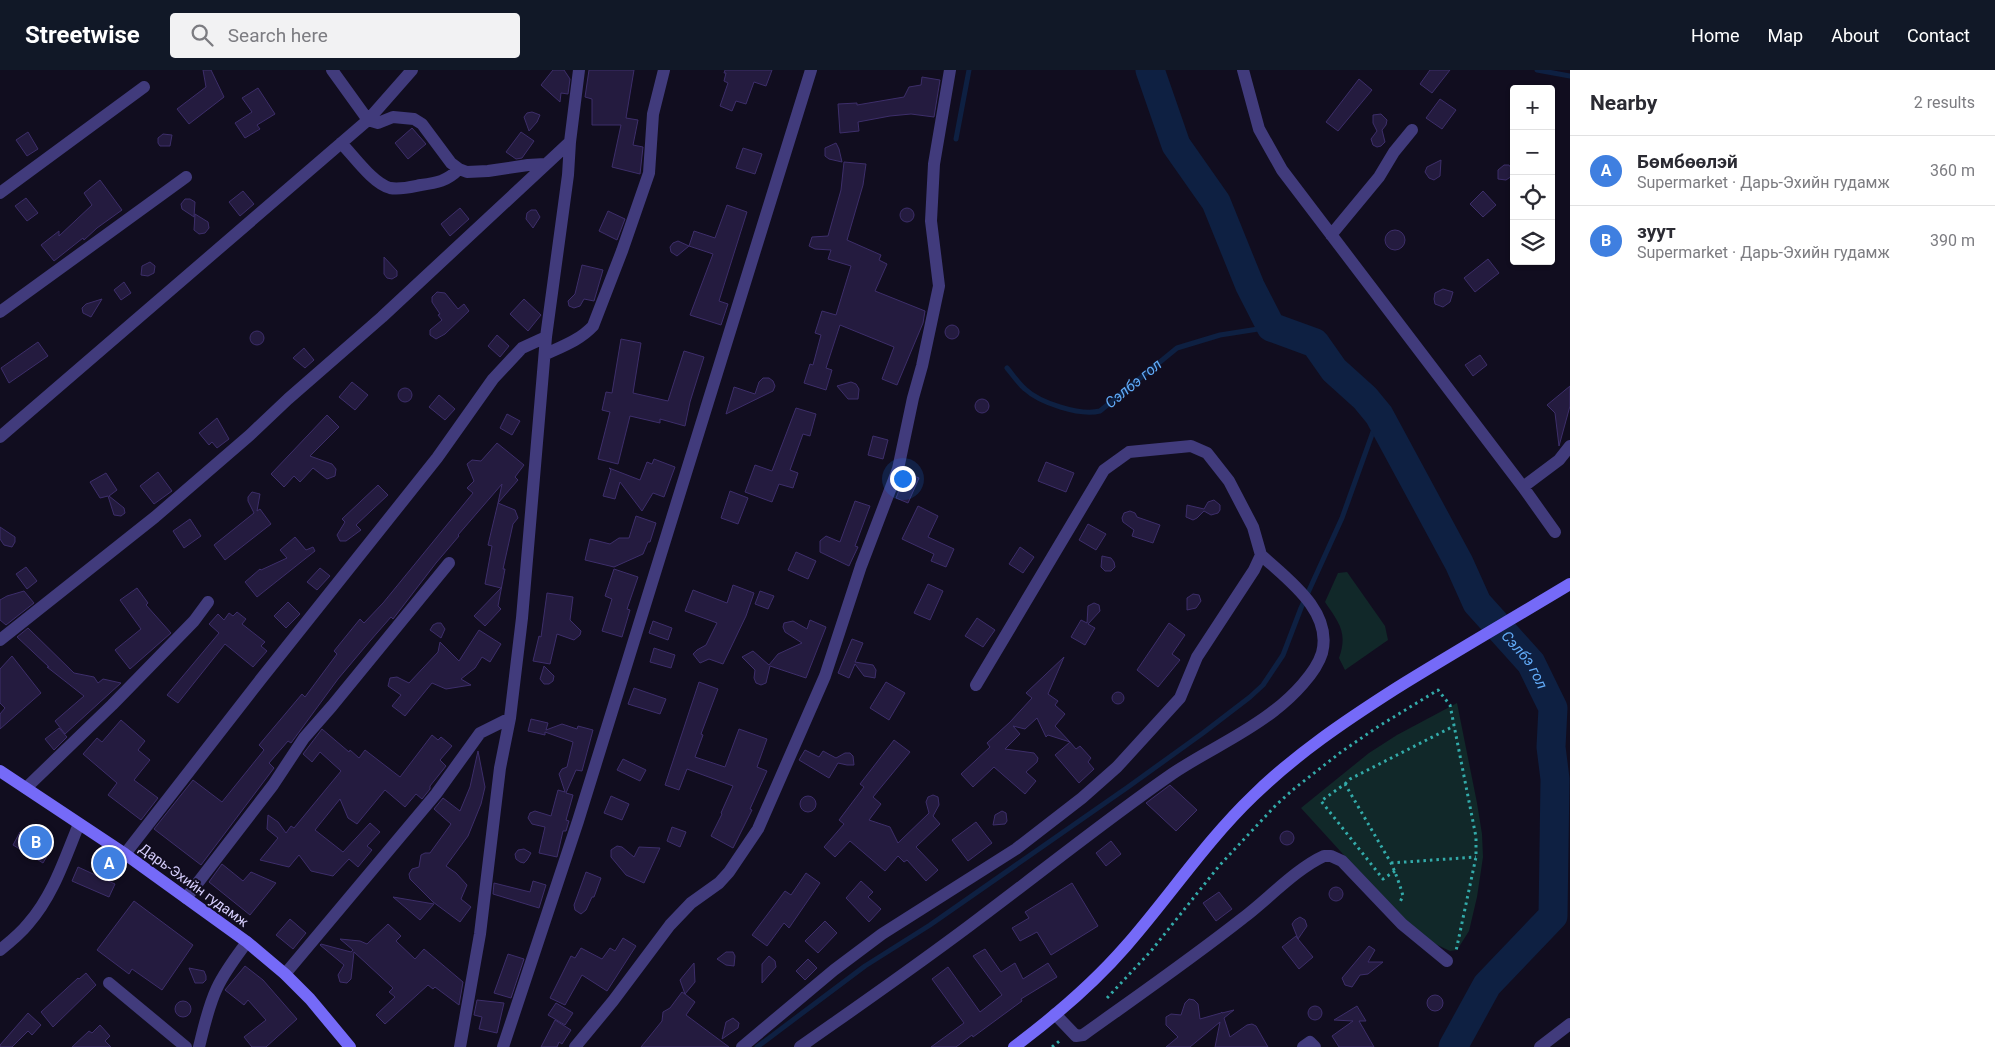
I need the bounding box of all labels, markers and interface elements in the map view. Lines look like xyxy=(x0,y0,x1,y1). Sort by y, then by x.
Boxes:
search box xyxy=(170,13,520,58)
text: Streetwise xyxy=(25,21,140,49)
icon: search xyxy=(188,21,216,49)
text: Search here xyxy=(228,24,328,47)
text: Home xyxy=(1691,25,1740,46)
text: Map xyxy=(1768,25,1803,46)
text: About xyxy=(1831,25,1879,46)
text: Contact xyxy=(1907,25,1970,46)
map controls xyxy=(1510,85,1555,265)
button: + xyxy=(1510,85,1555,130)
text: Nearby xyxy=(1590,91,1657,115)
text: 2 results xyxy=(1914,93,1975,112)
button: − xyxy=(1510,130,1555,175)
text: Бөмбөөлэй xyxy=(1637,150,1738,173)
text: A xyxy=(1601,161,1611,180)
text: 360 m xyxy=(1930,161,1975,180)
text: Supermarket · Дарь-Эхийн гудамж xyxy=(1637,173,1890,192)
button: locate xyxy=(1510,175,1555,220)
button: layers xyxy=(1510,220,1555,265)
text: зуут xyxy=(1637,220,1676,243)
text: B xyxy=(1601,231,1611,250)
text: 390 m xyxy=(1930,231,1975,250)
text: Supermarket · Дарь-Эхийн гудамж xyxy=(1637,243,1890,262)
water label: Сэлбэ гол xyxy=(1101,355,1165,412)
your location xyxy=(890,466,916,492)
water label: Сэлбэ гол xyxy=(1498,627,1551,692)
pin: B xyxy=(20,823,52,861)
street label: Дарь-Эхийн гудамж xyxy=(136,840,252,930)
pin: A xyxy=(93,844,125,882)

